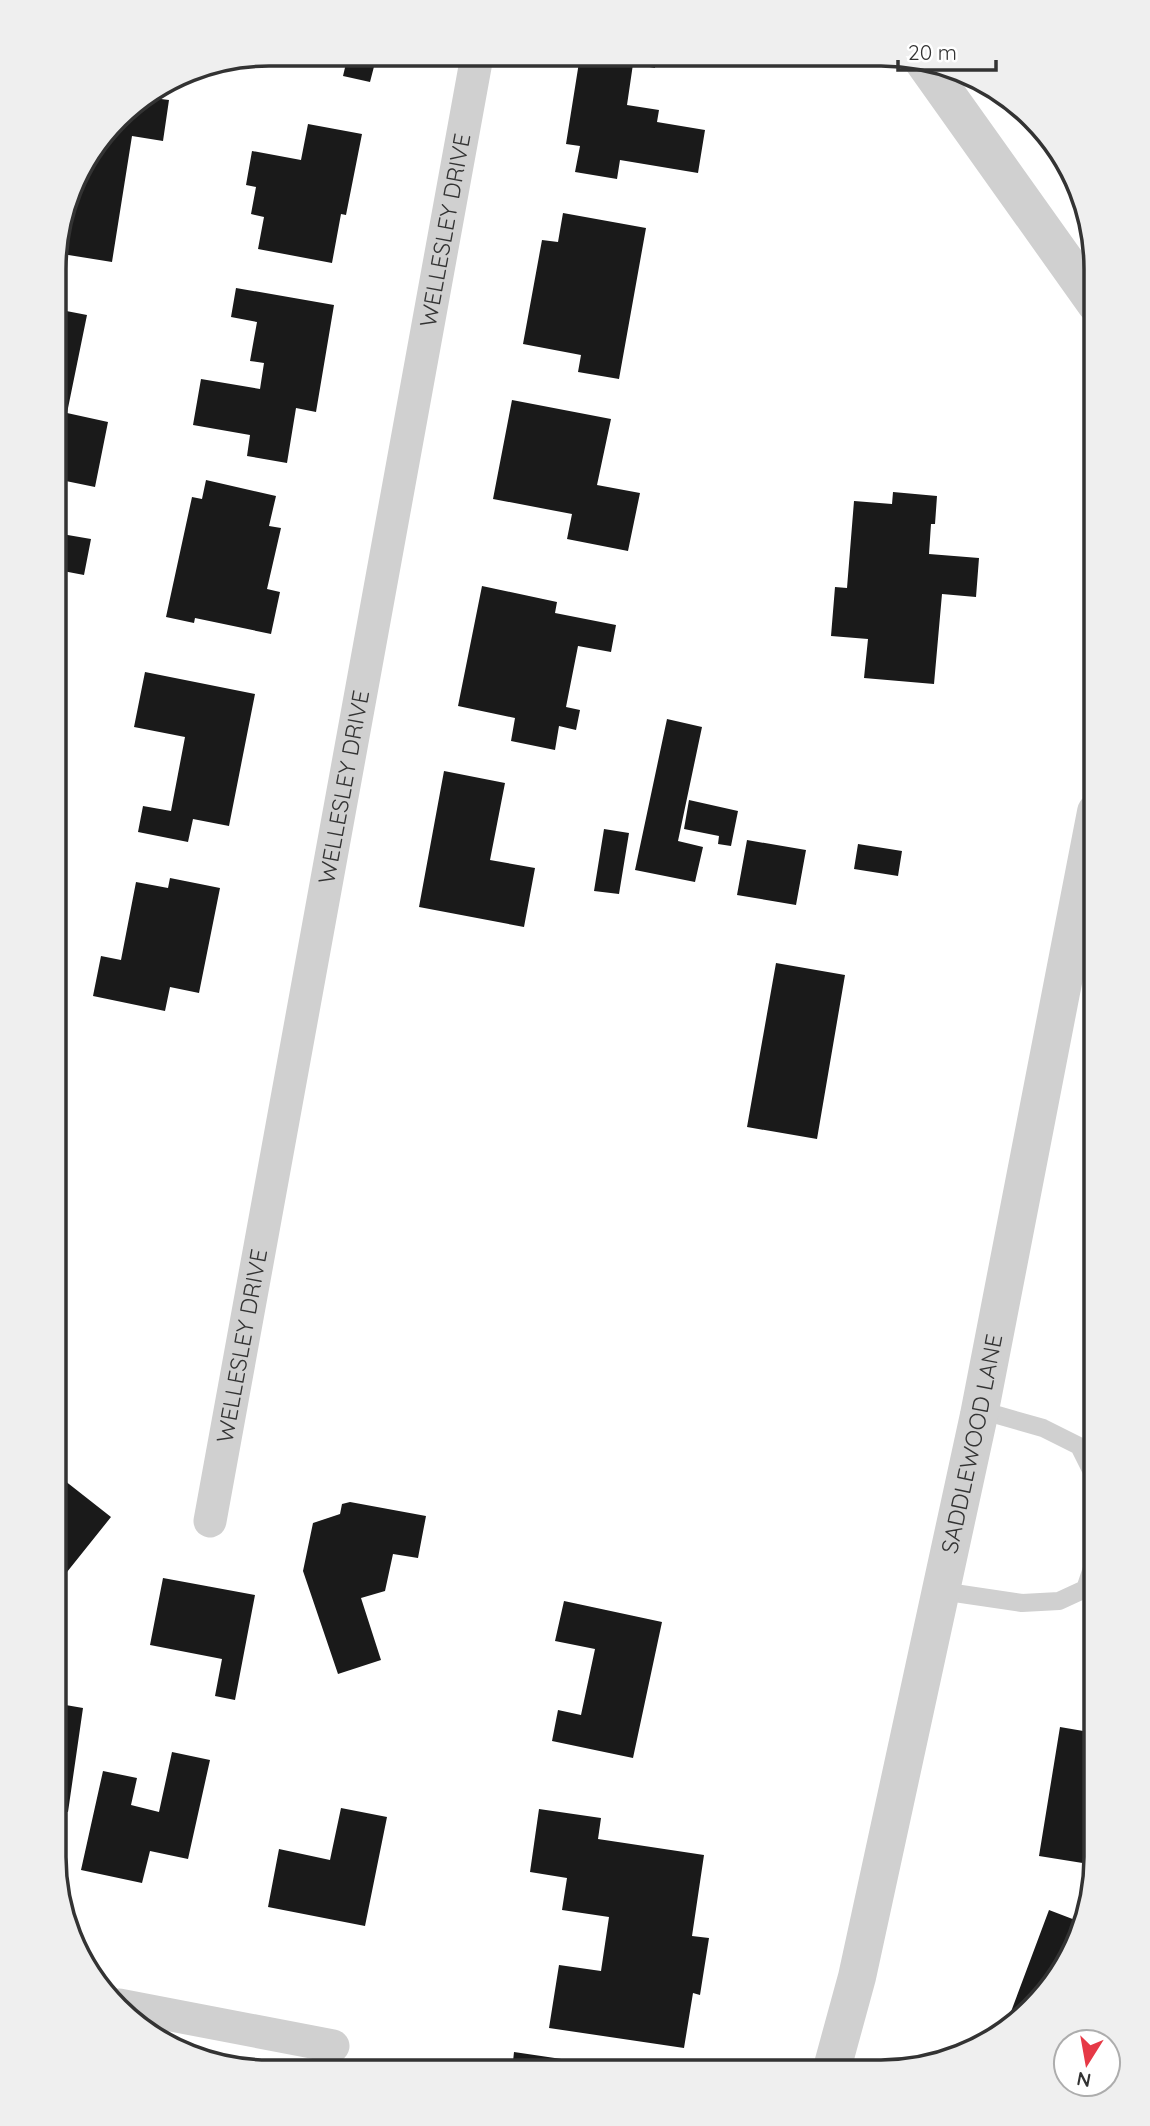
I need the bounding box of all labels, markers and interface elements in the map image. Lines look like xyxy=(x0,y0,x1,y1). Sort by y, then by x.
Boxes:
scale bar xyxy=(898,28,996,72)
text: 20 m xyxy=(908,39,957,65)
street label: WELLESLEY DRIVE xyxy=(413,131,477,329)
street label: WELLESLEY DRIVE xyxy=(311,688,375,886)
street label: WELLESLEY DRIVE xyxy=(210,1247,273,1445)
street label: SADDLEWOOD LANE xyxy=(934,1332,1008,1556)
north arrow xyxy=(1052,2028,1122,2098)
text: N xyxy=(1075,2067,1093,2093)

